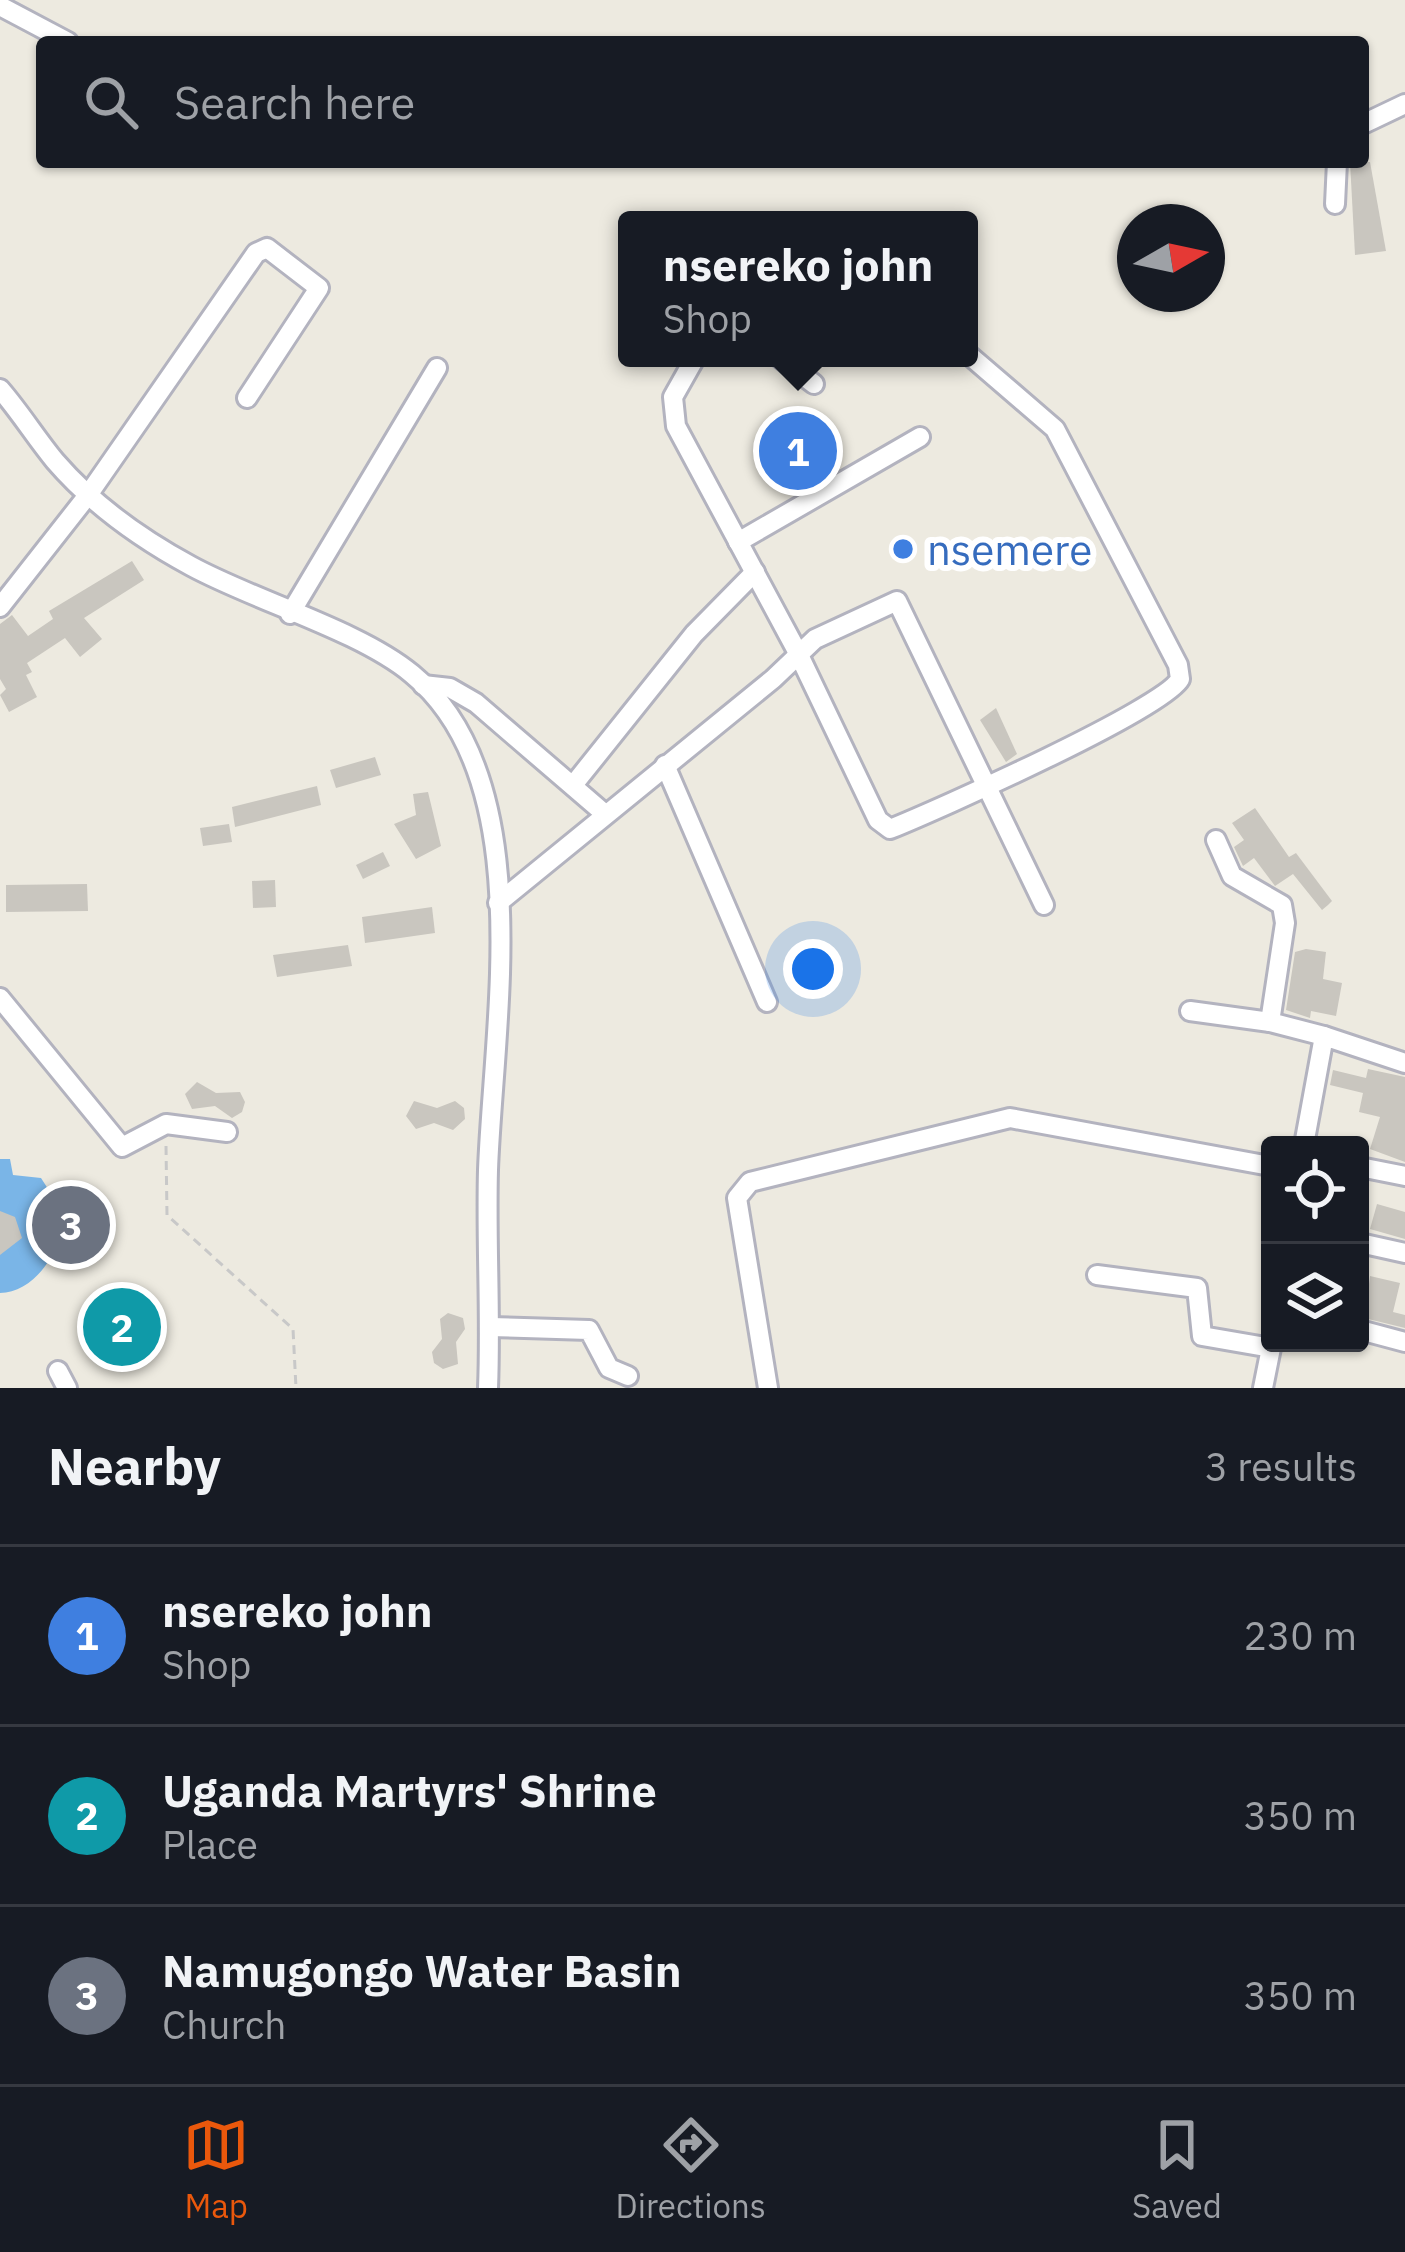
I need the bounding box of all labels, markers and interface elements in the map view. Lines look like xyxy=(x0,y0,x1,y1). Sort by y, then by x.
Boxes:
search box xyxy=(36,36,1369,168)
icon: search xyxy=(78,69,144,135)
text: Search here xyxy=(174,73,415,131)
north arrow xyxy=(1117,204,1225,312)
popup xyxy=(618,211,978,367)
text: nsereko john xyxy=(663,235,933,293)
text: Shop xyxy=(663,293,752,344)
pin: 1 xyxy=(759,406,837,496)
place label: nsemere xyxy=(927,522,1092,577)
marker: nsemere xyxy=(890,536,916,562)
your location xyxy=(783,939,843,999)
map controls xyxy=(1261,1136,1369,1352)
button: locate xyxy=(1261,1136,1369,1244)
pin: 3 xyxy=(32,1180,110,1270)
button: layers xyxy=(1261,1244,1369,1352)
pin: 2 xyxy=(83,1282,161,1372)
text: Nearby xyxy=(48,1433,221,1499)
text: 3 results xyxy=(1205,1441,1357,1492)
text: nsereko john xyxy=(162,1581,433,1639)
text: 1 xyxy=(75,1610,99,1661)
text: 230 m xyxy=(1244,1610,1357,1661)
text: Shop xyxy=(162,1639,251,1690)
text: Uganda Martyrs' Shrine xyxy=(162,1761,657,1819)
text: 2 xyxy=(75,1790,99,1841)
text: 350 m xyxy=(1244,1790,1357,1841)
text: Place xyxy=(162,1819,258,1870)
text: Namugongo Water Basin xyxy=(162,1941,681,1999)
text: 3 xyxy=(75,1970,99,2021)
text: 350 m xyxy=(1244,1970,1357,2021)
text: Church xyxy=(162,1999,286,2050)
tab: Map xyxy=(183,2112,249,2227)
tab: Directions xyxy=(616,2112,766,2227)
tab: Saved xyxy=(1132,2112,1222,2227)

